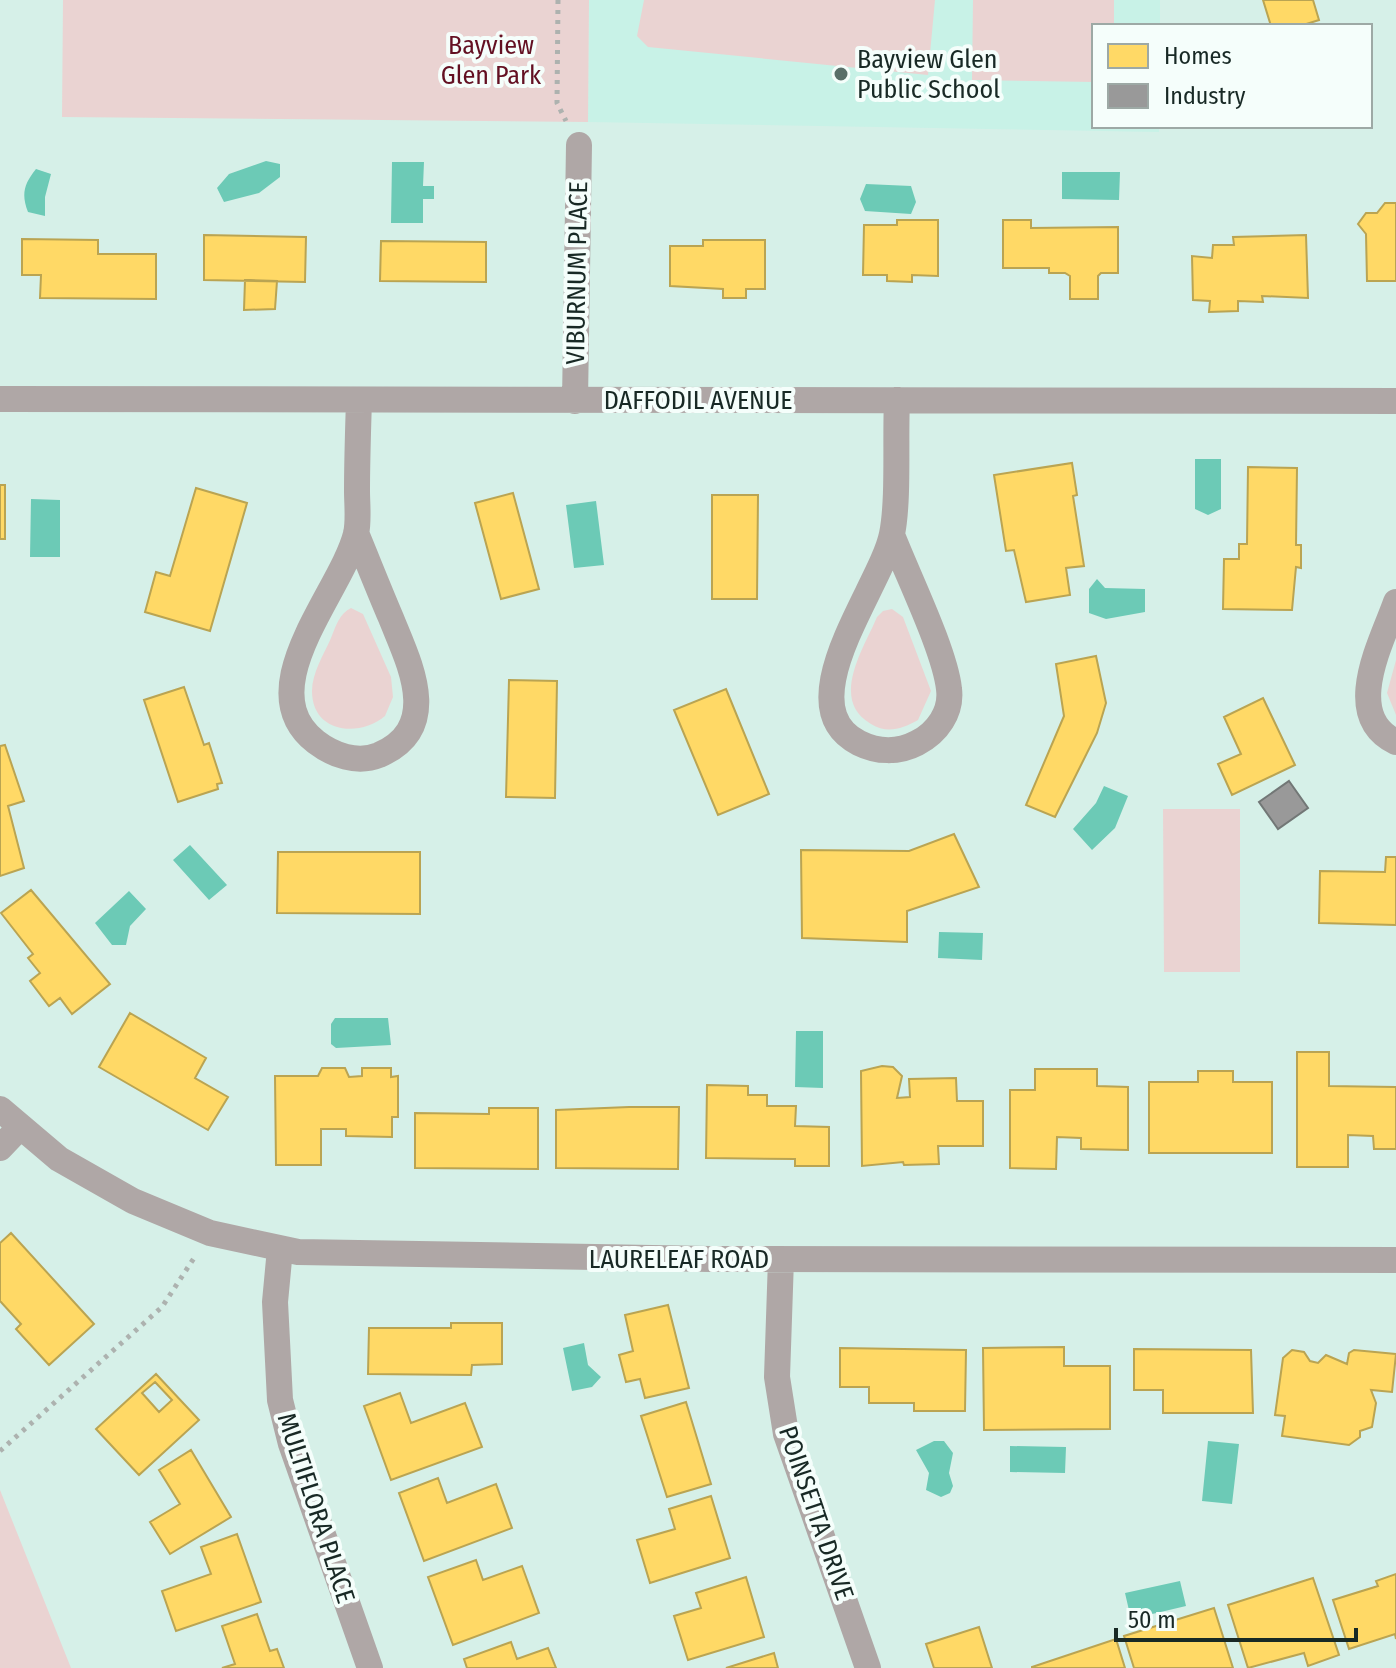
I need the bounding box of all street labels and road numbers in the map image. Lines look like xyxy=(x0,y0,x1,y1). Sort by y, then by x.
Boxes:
street label: VIBURNUM PLACE xyxy=(560,181,594,365)
street label: DAFFODIL AVENUE xyxy=(604,385,792,416)
street label: LAURELEAF ROAD xyxy=(589,1244,769,1275)
street label: MULTIFLORA PLACE xyxy=(271,1409,361,1607)
street label: POINSETTA DRIVE xyxy=(772,1422,860,1604)

